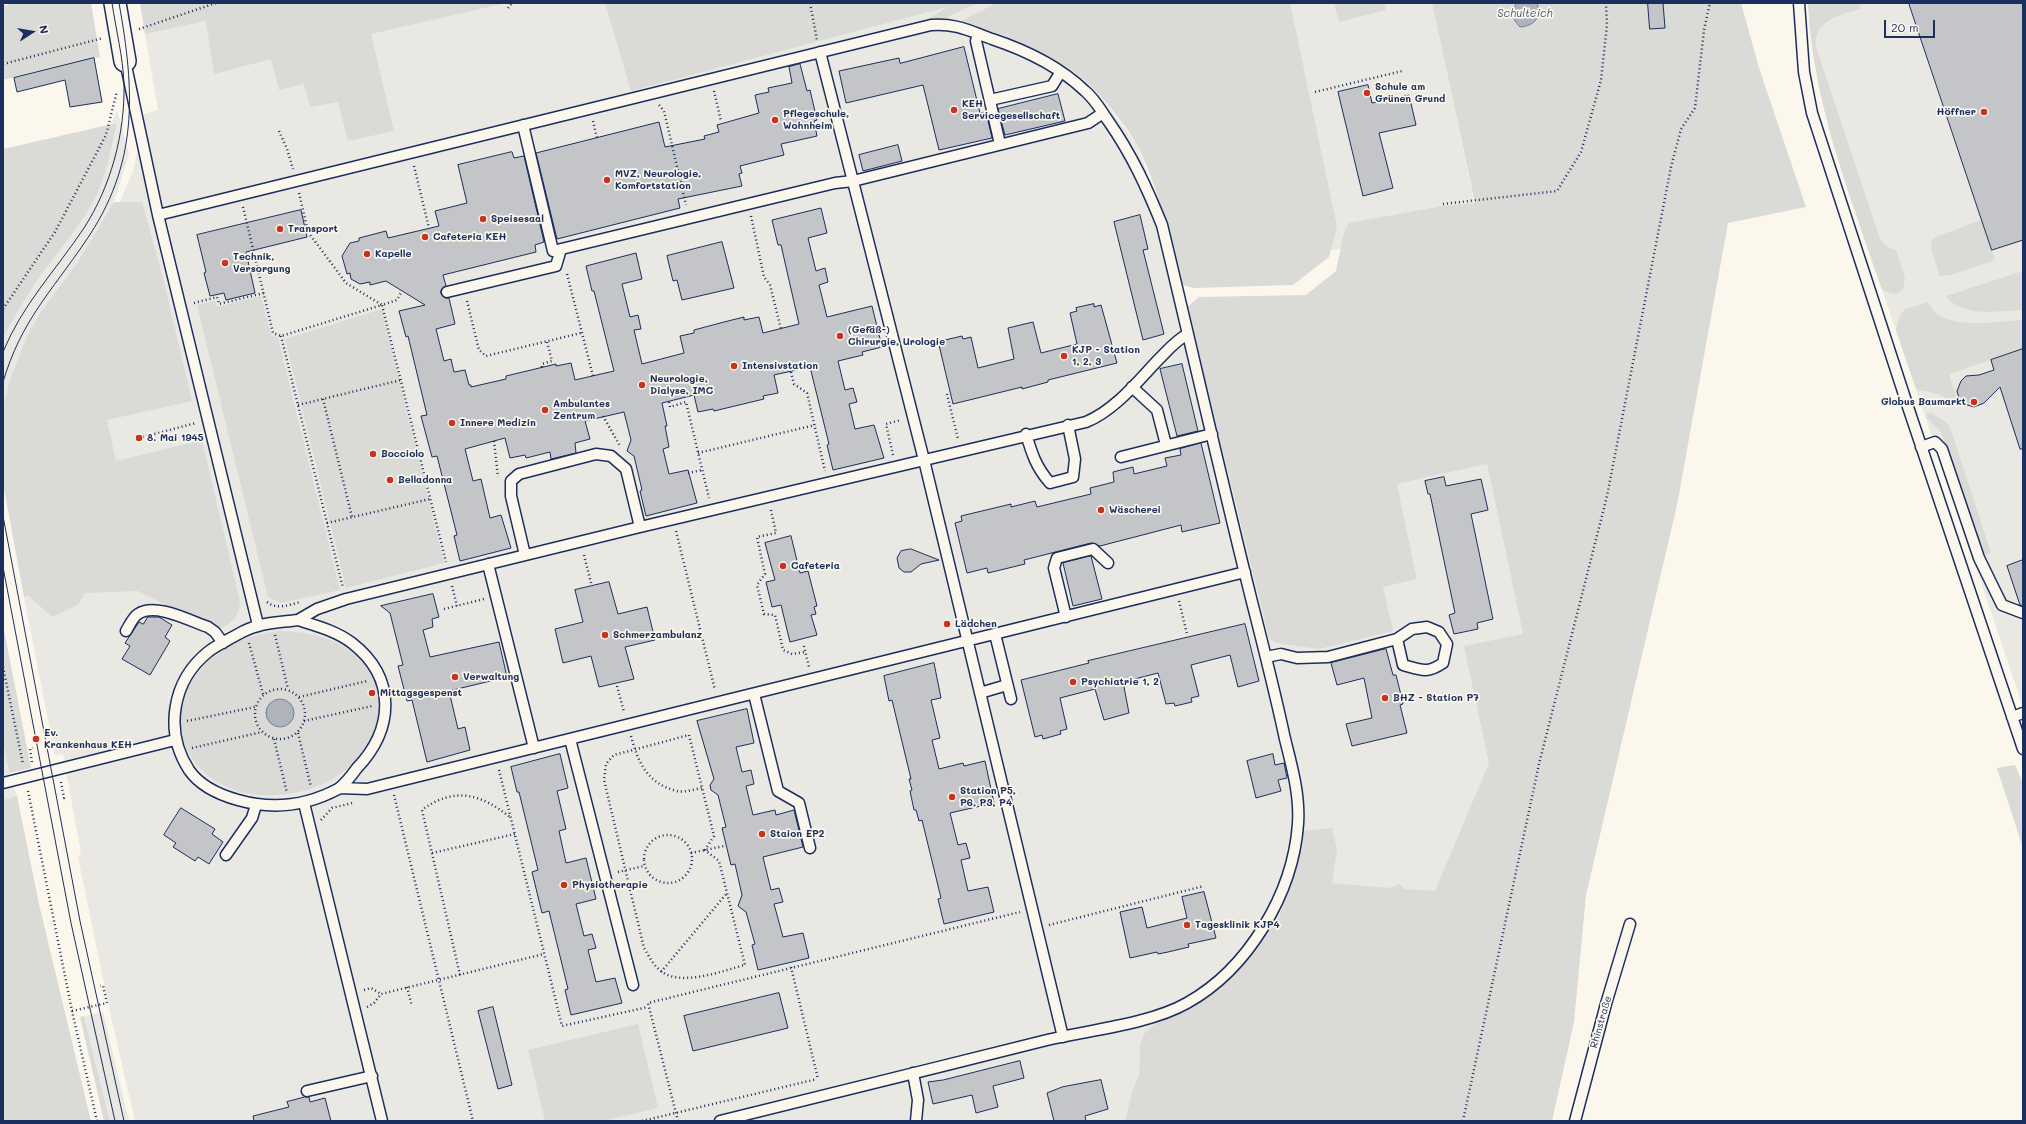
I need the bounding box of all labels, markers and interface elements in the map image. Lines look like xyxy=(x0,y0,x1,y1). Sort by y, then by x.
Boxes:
water label: Schulteich xyxy=(1497,7,1553,21)
north arrow xyxy=(12,12,52,52)
scale bar xyxy=(1886,12,1937,38)
text: 20 m xyxy=(1891,19,1919,35)
text: N xyxy=(36,24,52,35)
place label: Schule am Grünen Grund xyxy=(1375,81,1445,104)
marker: Schule am Grünen Grund xyxy=(1362,88,1372,98)
place label: KEH Servicegesellschaft xyxy=(962,98,1060,122)
marker: KEH Servicegesellschaft xyxy=(949,105,959,115)
place label: Höffner xyxy=(1936,106,1976,118)
marker: Höffner xyxy=(1979,107,1989,117)
place label: Pflegeschule, Wohnheim xyxy=(783,108,849,132)
marker: Pflegeschule, Wohnheim xyxy=(770,115,780,125)
place label: MVZ, Neurologie, Komfortstation xyxy=(615,168,701,192)
marker: MVZ, Neurologie, Komfortstation xyxy=(602,175,612,185)
place label: Speisesaal xyxy=(491,213,544,225)
marker: Speisesaal xyxy=(478,214,488,224)
place label: Transport xyxy=(288,223,338,235)
marker: Transport xyxy=(275,224,285,234)
place label: Cafeteria KEH xyxy=(433,231,507,243)
marker: Cafeteria KEH xyxy=(420,232,430,242)
place label: Kapelle xyxy=(375,248,411,260)
marker: Kapelle xyxy=(362,249,372,259)
place label: Technik, Versorgung xyxy=(233,251,290,274)
marker: Technik, Versorgung xyxy=(220,258,230,268)
place label: (Gefäß-) Chirurgie, Urologie xyxy=(848,324,945,348)
marker: (Gefäß-) Chirurgie, Urologie xyxy=(835,331,845,341)
place label: KJP - Station 1, 2, 3 xyxy=(1072,344,1140,368)
marker: KJP - Station 1, 2, 3 xyxy=(1059,351,1069,361)
place label: Intensivstation xyxy=(742,360,818,372)
marker: Intensivstation xyxy=(729,361,739,371)
place label: Neurologie, Dialyse, IMC xyxy=(650,373,713,396)
marker: Neurologie, Dialyse, IMC xyxy=(637,380,647,390)
place label: Globus Baumarkt xyxy=(1881,396,1966,408)
marker: Globus Baumarkt xyxy=(1969,397,1979,407)
place label: Ambulantes Zentrum xyxy=(553,398,610,422)
marker: Ambulantes Zentrum xyxy=(540,405,550,415)
place label: Innere Medizin xyxy=(460,417,536,429)
marker: Innere Medizin xyxy=(447,418,457,428)
place label: 8. Mai 1945 xyxy=(147,432,204,444)
marker: 8. Mai 1945 xyxy=(134,433,144,443)
place label: Bocciolo xyxy=(381,448,424,460)
marker: Bocciolo xyxy=(368,449,378,459)
place label: Belladonna xyxy=(398,474,452,486)
marker: Belladonna xyxy=(385,475,395,485)
place label: Wäscherei xyxy=(1109,504,1161,516)
marker: Wäscherei xyxy=(1096,505,1106,515)
place label: Cafeteria xyxy=(791,560,840,572)
marker: Cafeteria xyxy=(778,561,788,571)
place label: Lädchen xyxy=(955,618,997,630)
marker: Lädchen xyxy=(942,619,952,629)
place label: Schmerzambulanz xyxy=(613,629,702,641)
marker: Schmerzambulanz xyxy=(600,630,610,640)
place label: Verwaltung xyxy=(463,671,519,683)
marker: Verwaltung xyxy=(450,672,460,682)
place label: Psychiatrie 1, 2 xyxy=(1081,676,1159,688)
marker: Psychiatrie 1, 2 xyxy=(1068,677,1078,687)
place label: Mittagsgespenst xyxy=(380,687,462,699)
marker: Mittagsgespenst xyxy=(367,688,377,698)
place label: BHZ - Station P7 xyxy=(1393,692,1479,704)
marker: BHZ - Station P7 xyxy=(1380,693,1390,703)
place label: Ev. Krankenhaus KEH xyxy=(44,727,132,750)
marker: Ev. Krankenhaus KEH xyxy=(31,734,41,744)
place label: Station P5, P6, P3, P4 xyxy=(960,785,1016,808)
marker: Station P5, P6, P3, P4 xyxy=(947,792,957,802)
place label: Staion EP2 xyxy=(770,828,824,840)
marker: Staion EP2 xyxy=(757,829,767,839)
place label: Physiotherapie xyxy=(572,879,648,891)
marker: Physiotherapie xyxy=(559,880,569,890)
place label: Tagesklinik KJP4 xyxy=(1195,919,1280,931)
marker: Tagesklinik KJP4 xyxy=(1182,920,1192,930)
street label: Rhinstraße xyxy=(1588,995,1614,1049)

